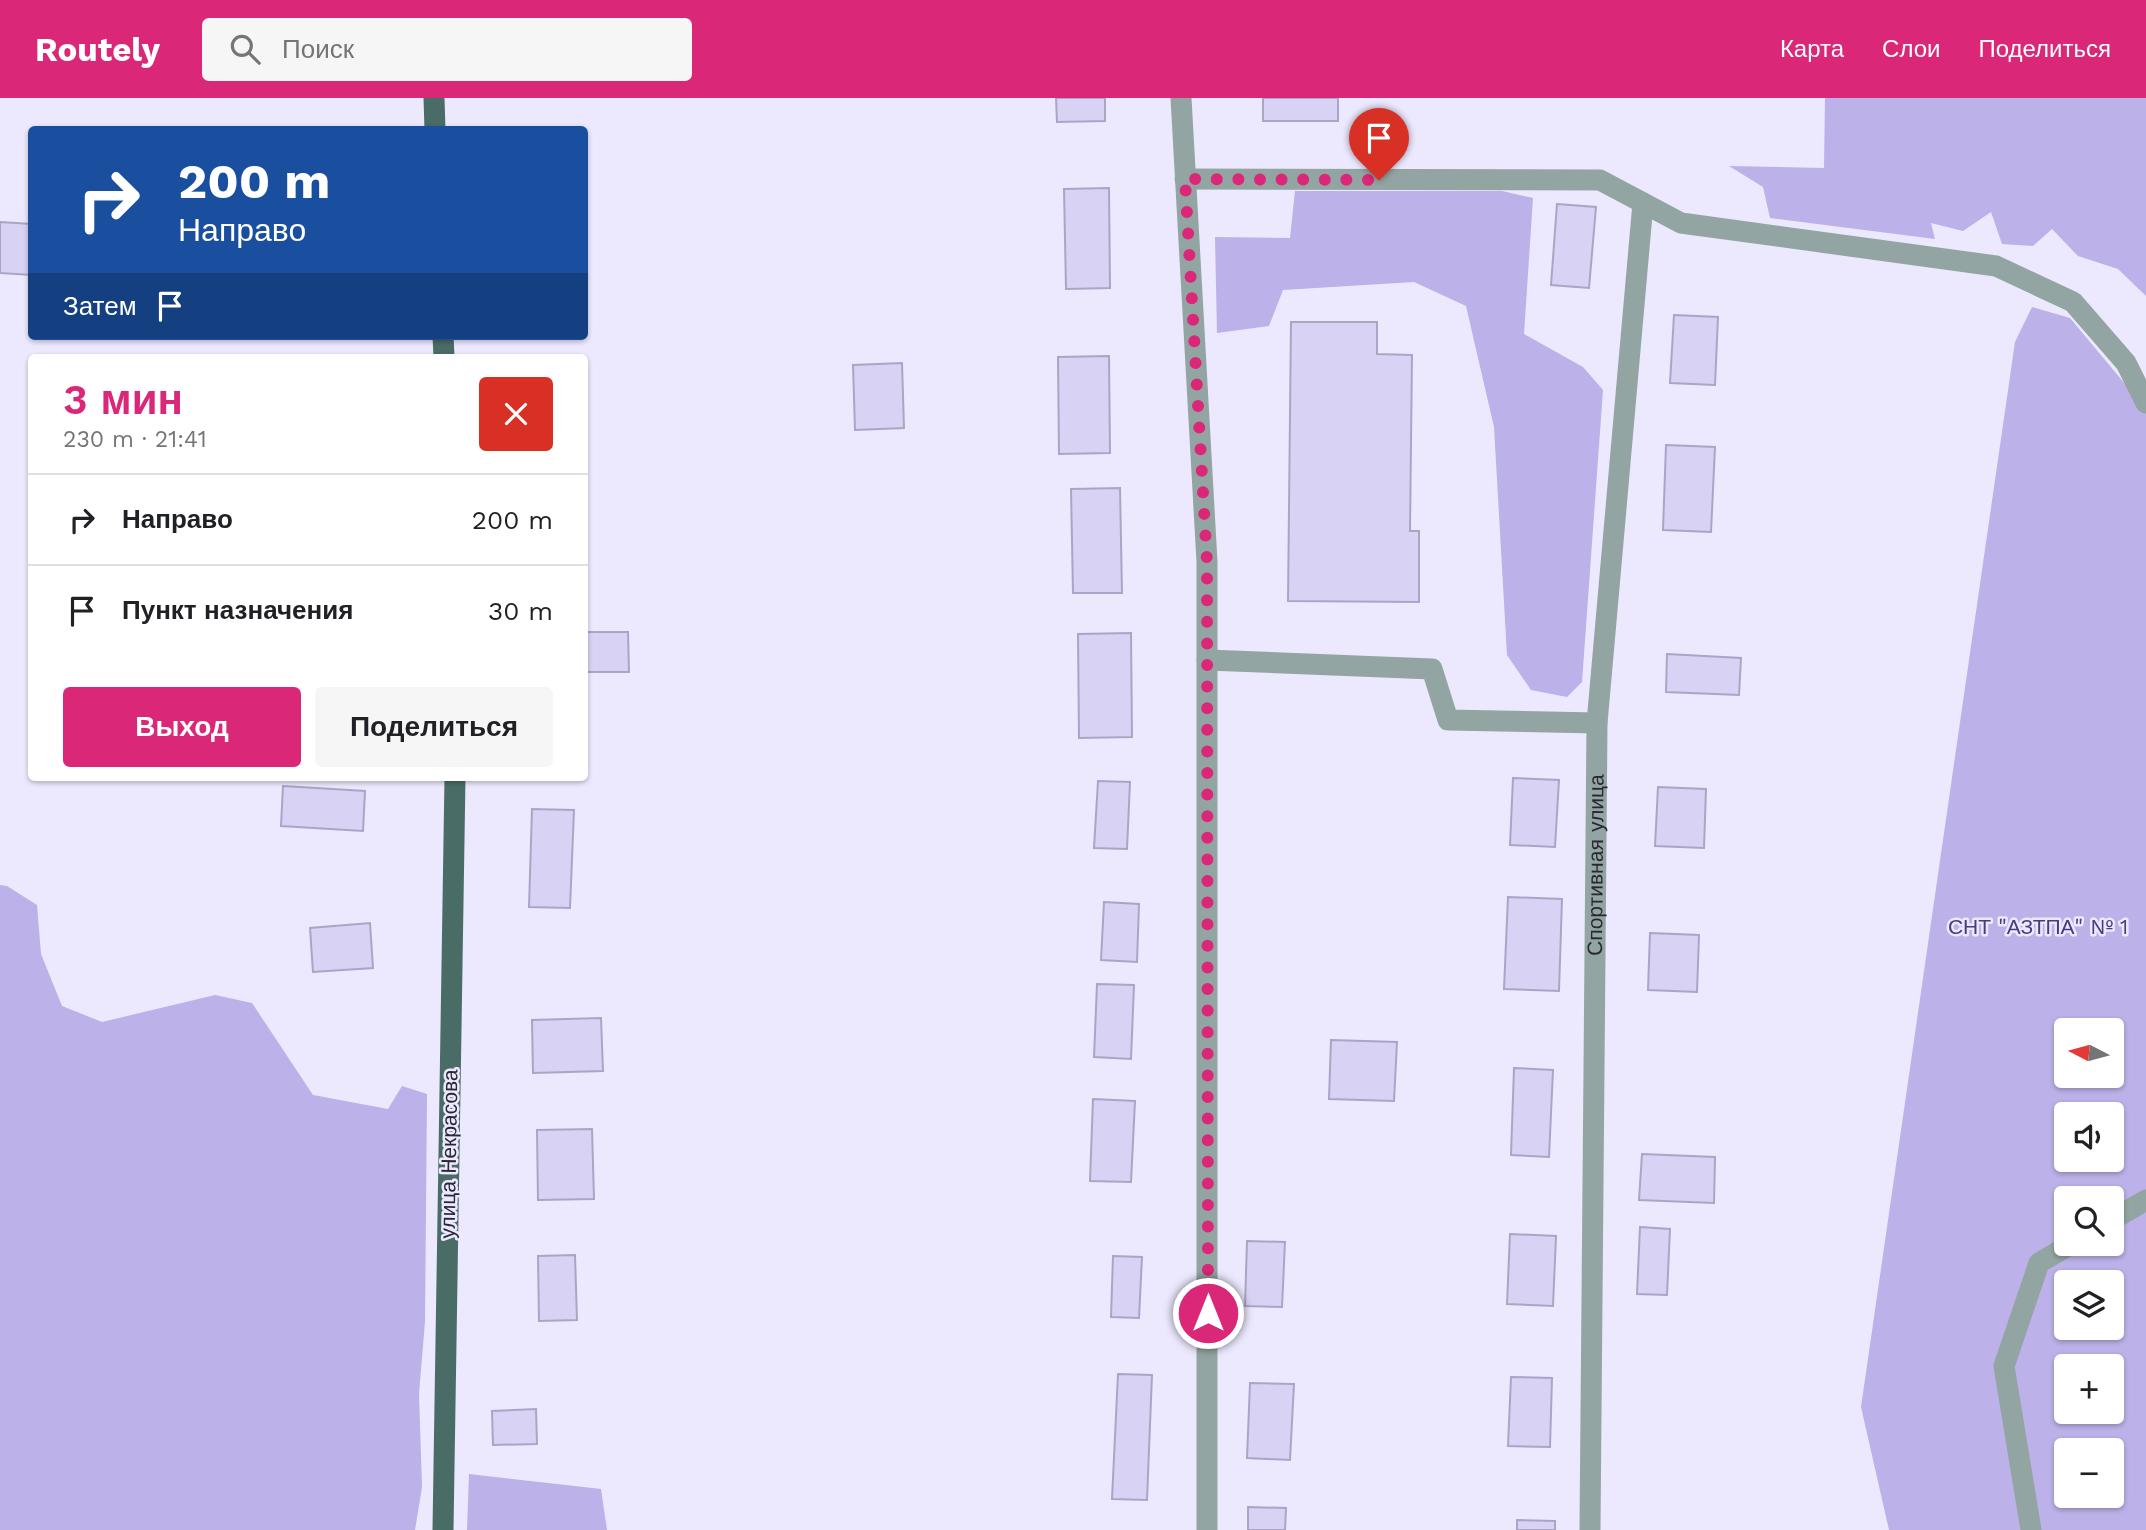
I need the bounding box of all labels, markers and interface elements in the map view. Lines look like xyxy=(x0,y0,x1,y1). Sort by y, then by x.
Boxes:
search box xyxy=(202,18,692,81)
text: Routely xyxy=(35,30,160,69)
icon: search xyxy=(226,30,264,68)
text: Поиск xyxy=(282,34,354,64)
text: Карта xyxy=(1780,35,1844,63)
text: Слои xyxy=(1882,35,1940,63)
text: Поделиться xyxy=(1978,35,2111,63)
pin xyxy=(1349,108,1409,180)
icon: arrive xyxy=(1360,119,1398,157)
text: 200 m xyxy=(178,152,330,210)
icon: right xyxy=(63,154,154,245)
text: Направо xyxy=(178,211,306,249)
icon: arrive xyxy=(151,287,189,325)
text: Затем xyxy=(63,291,137,321)
text: 3 мин xyxy=(63,375,183,424)
button: close xyxy=(479,377,553,451)
text: 230 m · 21:41 xyxy=(63,426,207,453)
icon: right xyxy=(63,501,101,539)
text: Направо xyxy=(122,504,233,534)
text: 200 m xyxy=(472,505,553,535)
icon: arrive xyxy=(63,592,101,630)
text: Пункт назначения xyxy=(122,595,353,625)
text: 30 m xyxy=(488,596,553,626)
button: Выход xyxy=(63,687,301,767)
button: Поделиться xyxy=(315,687,553,767)
street label: Спортивная улица xyxy=(1582,774,1609,956)
park label: СНТ "АЗТПА" № 1 xyxy=(1948,914,2128,939)
north arrow xyxy=(2054,1018,2124,1088)
map controls xyxy=(2054,1018,2124,1508)
street label: улица Некрасова xyxy=(435,1069,462,1239)
button: sound xyxy=(2054,1102,2124,1172)
button: search xyxy=(2054,1186,2124,1256)
button: layers xyxy=(2054,1270,2124,1340)
position arrow xyxy=(1171,1276,1245,1350)
button: + xyxy=(2054,1354,2124,1424)
button: − xyxy=(2054,1438,2124,1508)

